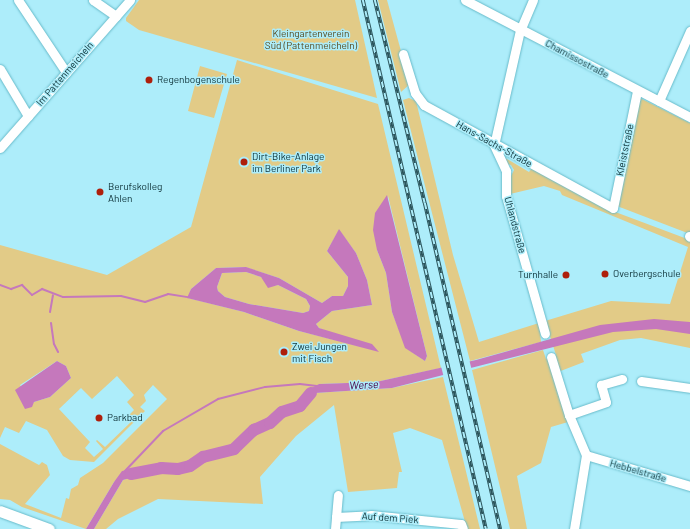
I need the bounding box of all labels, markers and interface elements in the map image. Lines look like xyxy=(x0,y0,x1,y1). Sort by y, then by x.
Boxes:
park label: Kleingartenverein Süd (Pattenmeicheln) xyxy=(265,27,357,50)
street label: Chamissostraße xyxy=(543,37,611,81)
street label: Im Pattenmeicheln xyxy=(34,39,96,109)
place label: Regenbogenschule xyxy=(157,74,240,86)
marker: Regenbogenschule xyxy=(144,75,154,85)
street label: Hans-Sachs-Straße xyxy=(454,118,534,170)
street label: Kleiststraße xyxy=(614,123,636,177)
place label: Dirt-Bike-Anlage im Berliner Park xyxy=(252,150,324,174)
marker: Dirt-Bike-Anlage im Berliner Park xyxy=(239,157,249,167)
place label: Berufskolleg Ahlen xyxy=(108,180,162,204)
marker: Berufskolleg Ahlen xyxy=(95,187,105,197)
street label: Uhlandstraße xyxy=(502,195,528,255)
place label: Overbergschule xyxy=(613,268,681,280)
place label: Turnhalle xyxy=(518,269,558,281)
marker: Overbergschule xyxy=(600,269,610,279)
marker: Turnhalle xyxy=(561,270,571,280)
place label: Zwei Jungen mit Fisch xyxy=(292,340,347,364)
marker: Zwei Jungen mit Fisch xyxy=(279,347,289,357)
water label: Werse xyxy=(349,378,379,392)
place label: Parkbad xyxy=(107,412,143,424)
marker: Parkbad xyxy=(94,413,104,423)
street label: Hebbelstraße xyxy=(608,457,668,485)
street label: Auf dem Piek xyxy=(361,510,419,526)

